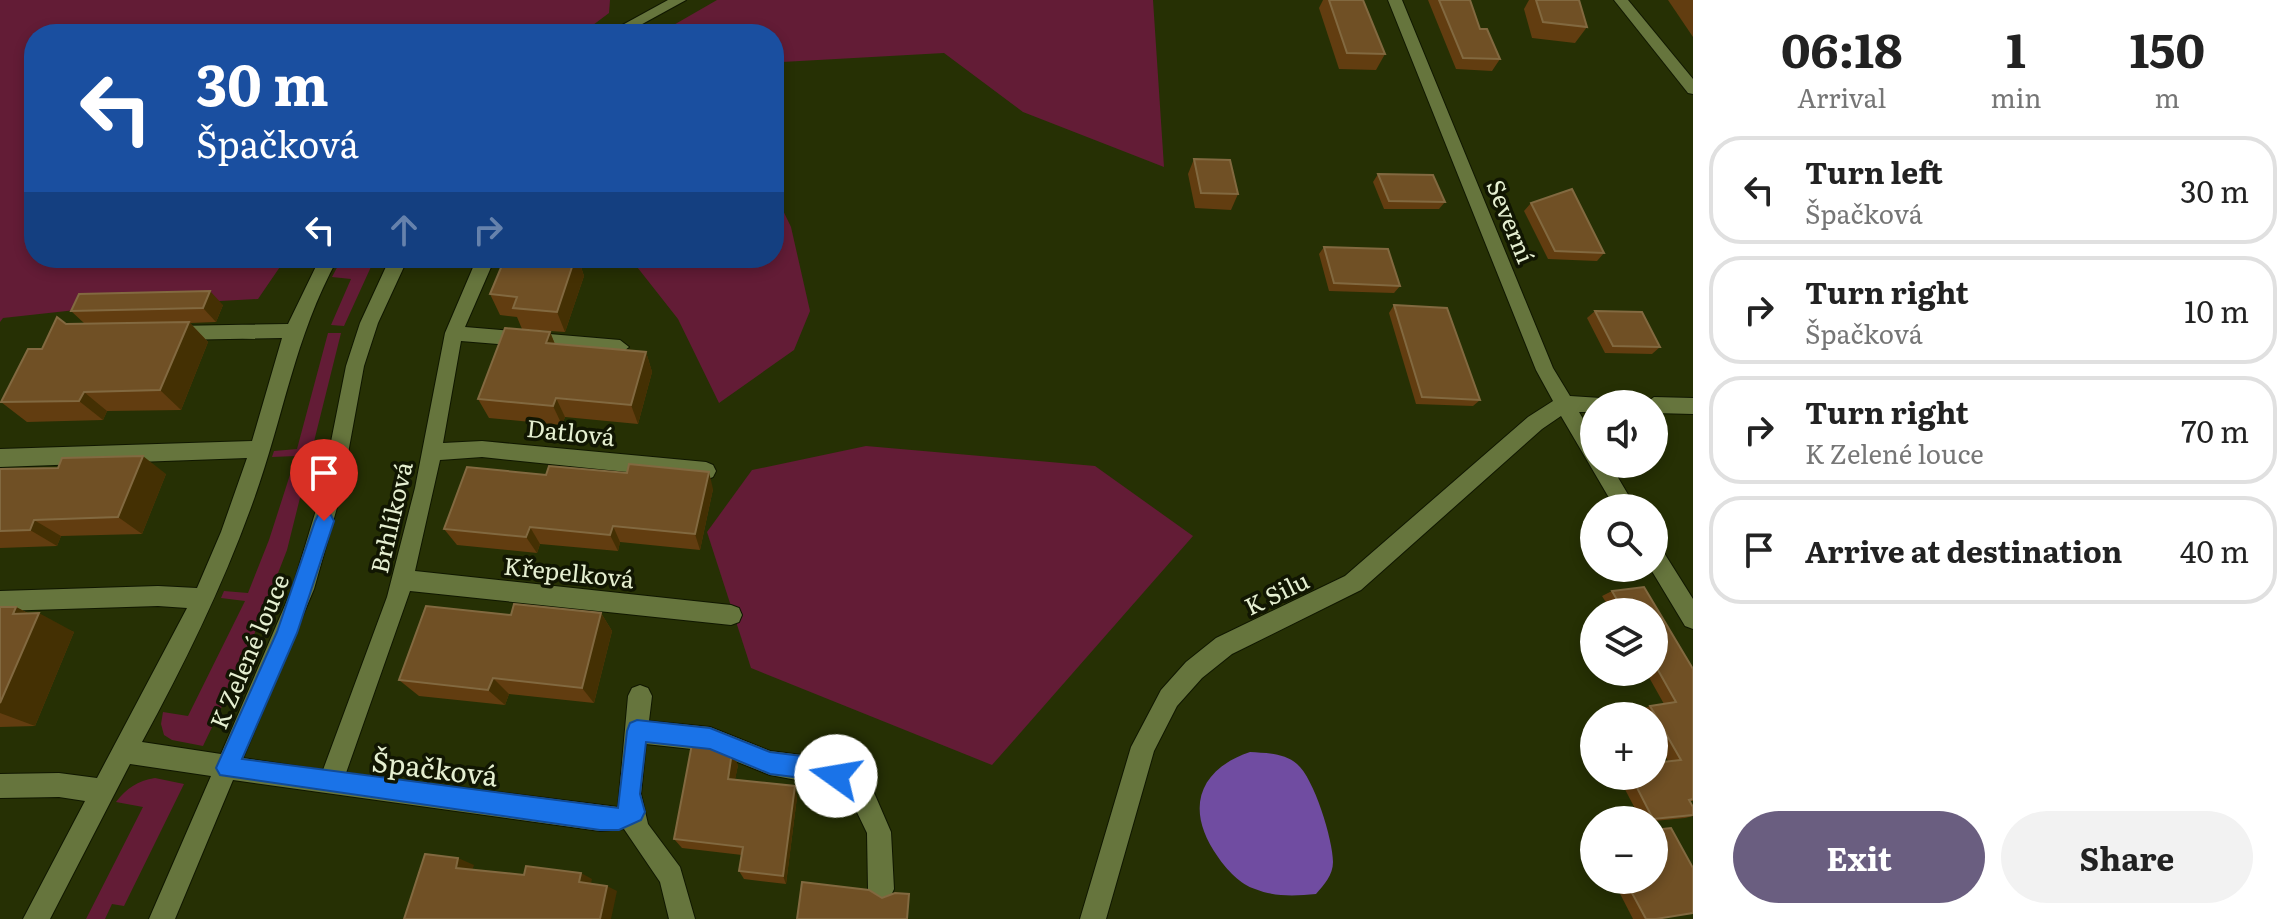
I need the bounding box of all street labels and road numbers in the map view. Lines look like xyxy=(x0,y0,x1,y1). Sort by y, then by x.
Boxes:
street label: Severní xyxy=(1479,174,1545,268)
street label: Datlová xyxy=(525,409,617,453)
street label: Brhlíková xyxy=(360,458,420,576)
street label: Křepelková xyxy=(502,547,636,595)
street label: K Silu xyxy=(1238,561,1314,623)
street label: K Zelené louce xyxy=(200,568,296,734)
street label: Špačková xyxy=(370,738,500,796)

